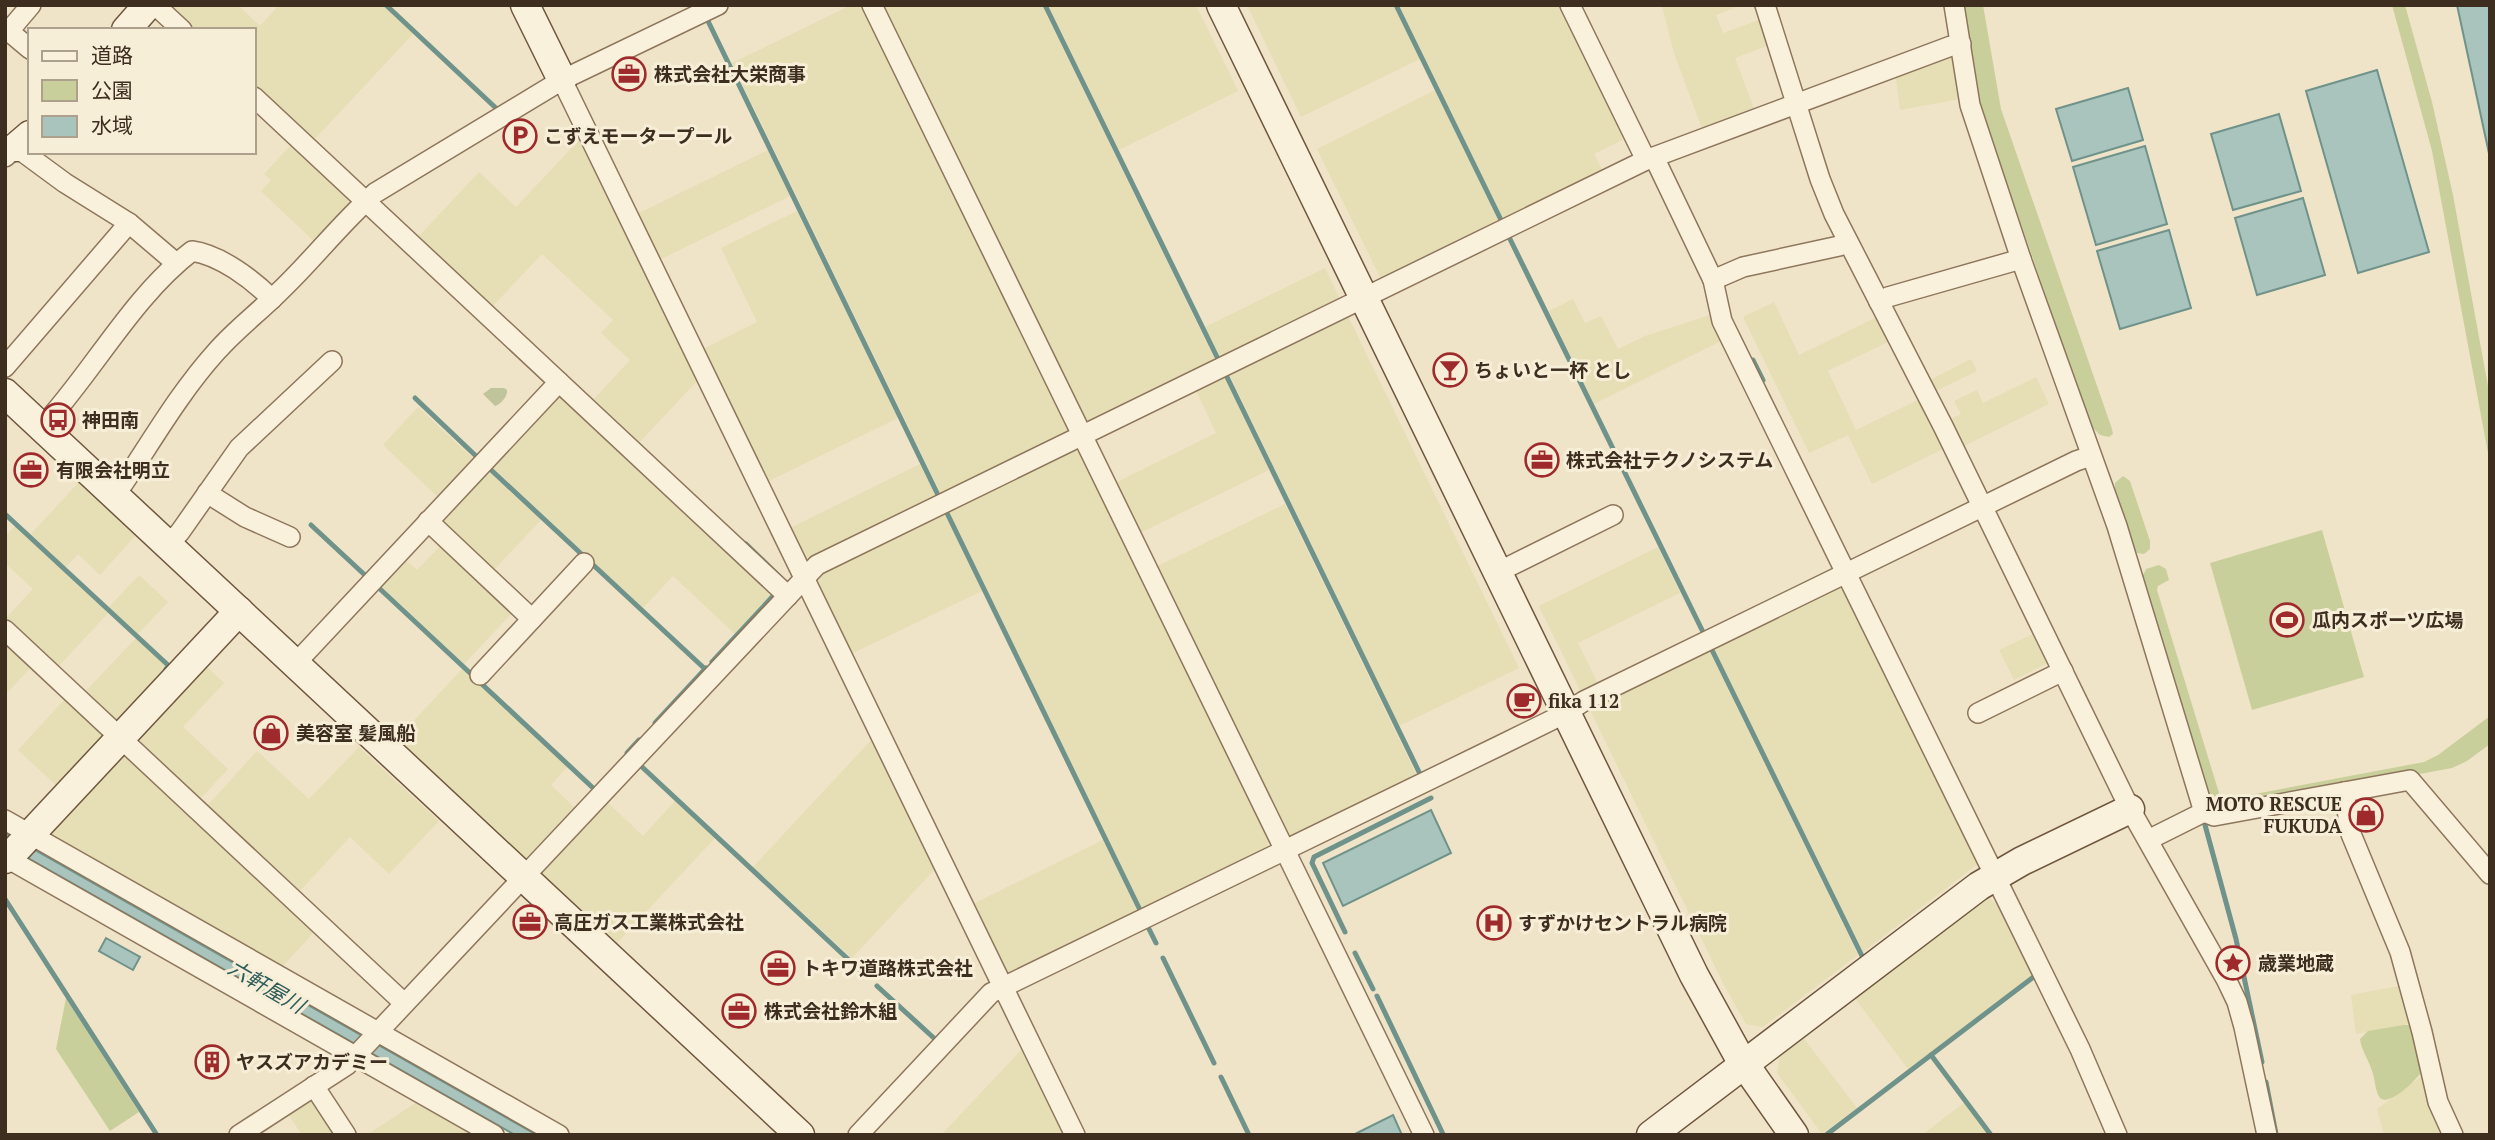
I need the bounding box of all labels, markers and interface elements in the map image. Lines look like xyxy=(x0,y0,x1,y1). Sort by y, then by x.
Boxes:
legend xyxy=(28,28,256,154)
text: 道路 xyxy=(91,41,133,69)
office icon: 株式会社大栄商事 xyxy=(610,55,648,93)
place label: 株式会社大栄商事 xyxy=(654,61,806,86)
text: 公園 xyxy=(91,76,133,104)
text: 水域 xyxy=(91,111,133,139)
parking icon: こずえモータープール xyxy=(501,117,539,155)
place label: こずえモータープール xyxy=(544,123,732,148)
bar icon: ちょいと一杯 とし xyxy=(1431,351,1469,389)
place label: ちょいと一杯 とし xyxy=(1474,357,1631,382)
bus stop icon: 神田南 xyxy=(39,401,77,439)
place label: 神田南 xyxy=(82,407,139,432)
office icon: 株式会社テクノシステム xyxy=(1523,441,1561,479)
place label: 株式会社テクノシステム xyxy=(1566,447,1773,472)
office icon: 有限会社明立 xyxy=(12,451,50,489)
place label: 有限会社明立 xyxy=(56,457,170,482)
sports icon: 瓜内スポーツ広場 xyxy=(2268,601,2306,639)
place label: 瓜内スポーツ広場 xyxy=(2312,607,2464,632)
cafe icon: fika 112 xyxy=(1505,682,1543,720)
place label: fika 112 xyxy=(1548,688,1620,713)
shop icon: 美容室 髪風船 xyxy=(252,714,290,752)
place label: 美容室 髪風船 xyxy=(296,720,416,745)
place label: MOTO RESCUE FUKUDA xyxy=(2206,791,2342,838)
shop icon: MOTO RESCUE FUKUDA xyxy=(2347,796,2385,834)
office icon: 高圧ガス工業株式会社 xyxy=(511,903,549,941)
hospital icon: すずかけセントラル病院 xyxy=(1475,904,1513,942)
place label: 高圧ガス工業株式会社 xyxy=(554,909,744,934)
place label: すずかけセントラル病院 xyxy=(1518,910,1727,935)
place icon: 歳業地蔵 xyxy=(2214,944,2252,982)
office icon: トキワ道路株式会社 xyxy=(759,949,797,987)
place label: 歳業地蔵 xyxy=(2258,950,2334,975)
water label: 六軒屋川 xyxy=(223,953,312,1020)
place label: トキワ道路株式会社 xyxy=(802,955,973,980)
office icon: 株式会社鈴木組 xyxy=(720,992,758,1030)
place label: 株式会社鈴木組 xyxy=(764,998,897,1023)
building icon: ヤスズアカデミー xyxy=(193,1043,231,1081)
place label: ヤスズアカデミー xyxy=(236,1049,388,1074)

